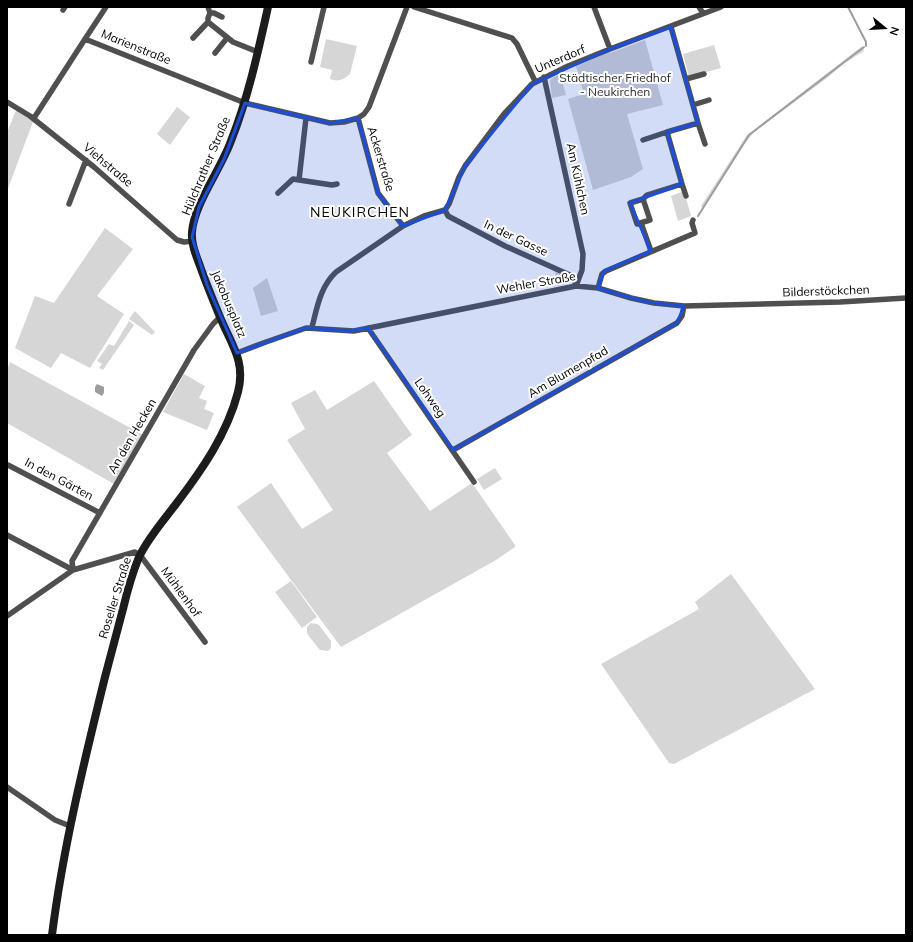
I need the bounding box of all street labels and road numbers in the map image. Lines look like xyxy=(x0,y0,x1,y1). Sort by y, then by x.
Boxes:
street label: Marienstraße xyxy=(99,26,173,67)
street label: Unterdorf xyxy=(532,41,588,76)
street label: Hülchrather Straße xyxy=(178,114,233,218)
street label: Ackerstraße xyxy=(364,124,398,193)
street label: Viehstraße xyxy=(80,139,136,190)
street label: Am Kühlchen xyxy=(564,141,593,216)
street label: In der Gasse xyxy=(482,216,551,259)
street label: Jakobusplatz xyxy=(209,268,250,340)
street label: Wehler Straße xyxy=(495,268,577,297)
street label: Bilderstöckchen xyxy=(782,281,870,300)
street label: Am Blumenpfad xyxy=(525,343,610,401)
street label: Lohweg xyxy=(412,375,449,420)
street label: An den Hecken xyxy=(104,396,159,476)
street label: In den Gärten xyxy=(22,454,96,503)
street label: Roseller Straße xyxy=(95,555,134,640)
street label: Mühlenhof xyxy=(158,564,205,621)

